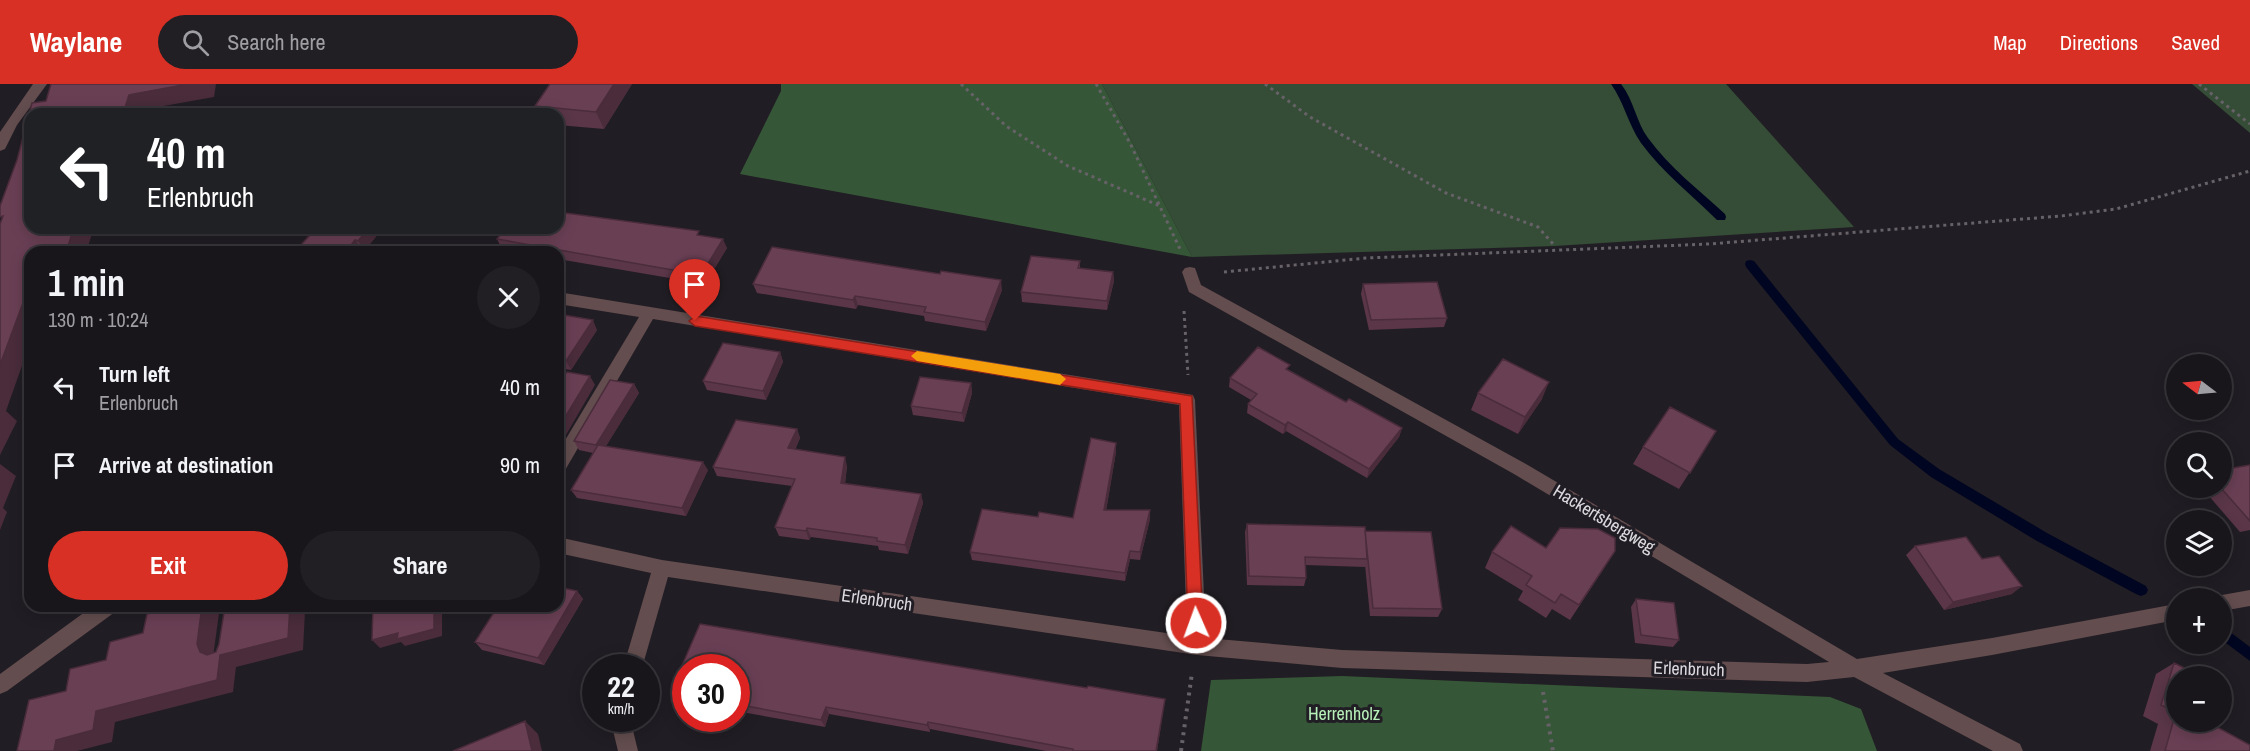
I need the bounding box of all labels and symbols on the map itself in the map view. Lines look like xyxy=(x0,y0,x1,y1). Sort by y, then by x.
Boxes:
pin xyxy=(669,259,720,321)
north arrow xyxy=(2166,354,2232,420)
street label: Hackertsbergweg xyxy=(1549,478,1661,559)
street label: Erlenbruch xyxy=(840,582,914,617)
position arrow xyxy=(1164,591,1228,655)
speed limit sign: 30 xyxy=(672,654,750,732)
street label: Erlenbruch xyxy=(1653,655,1725,682)
park label: Herrenholz xyxy=(1308,701,1380,726)

